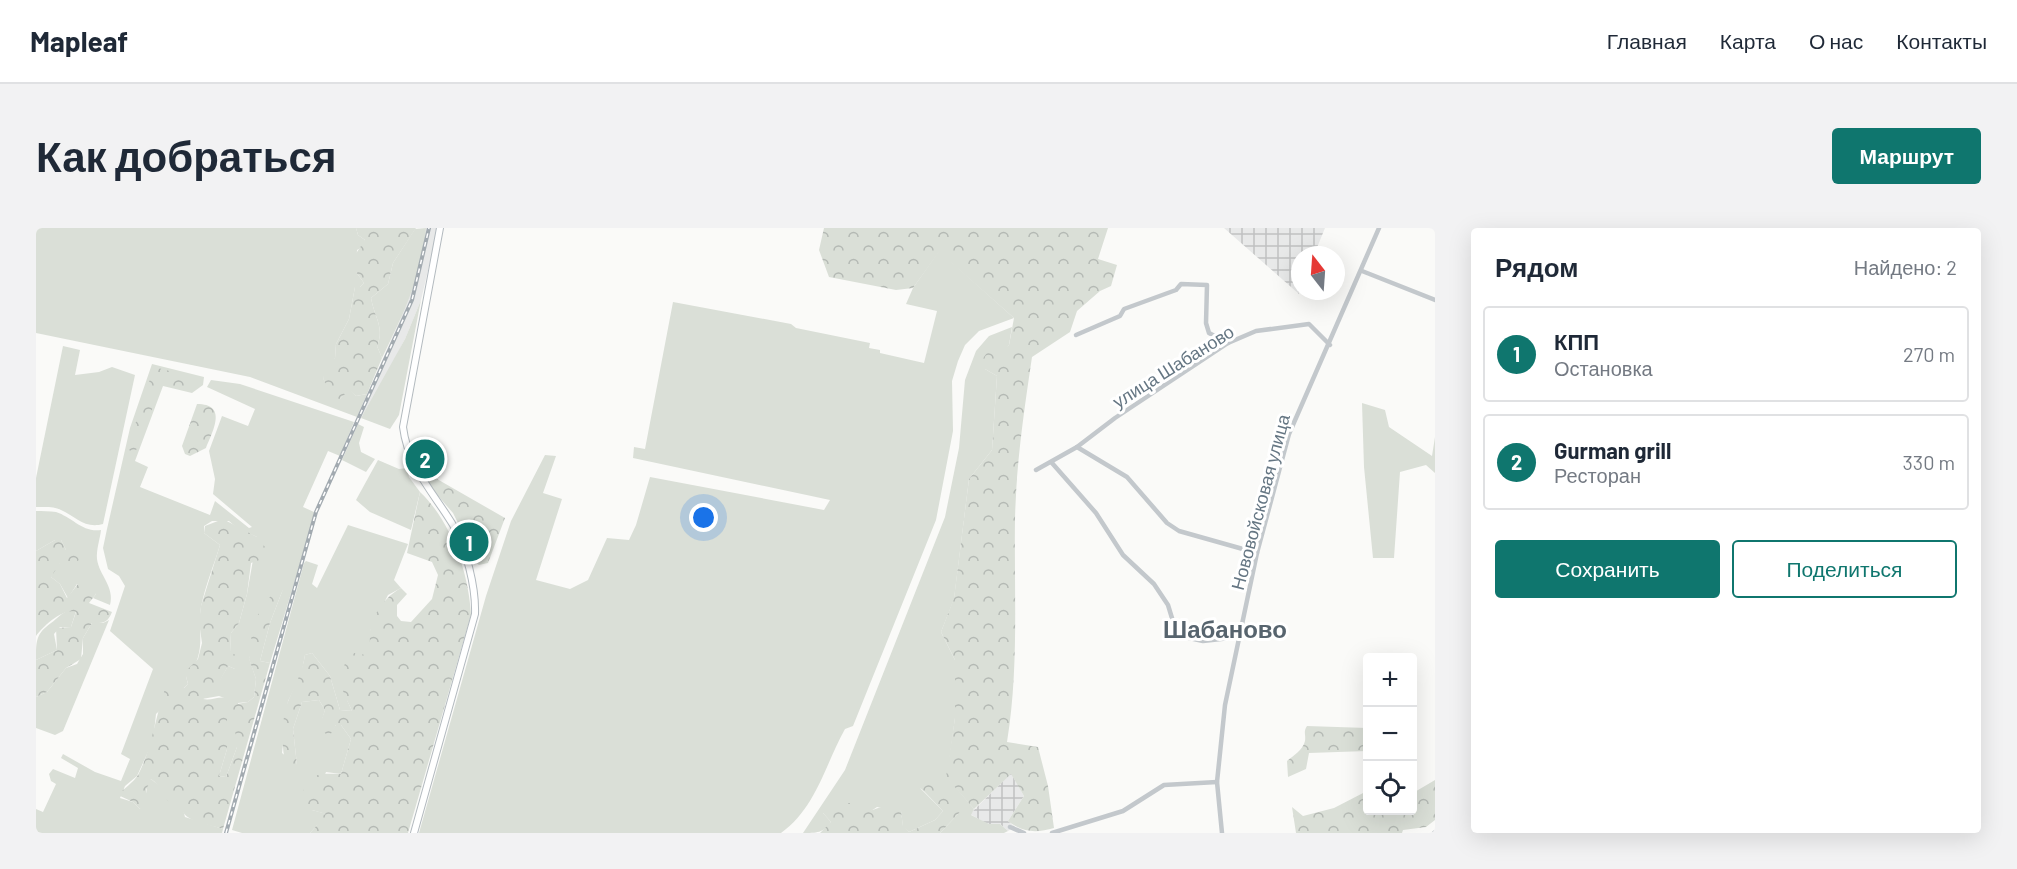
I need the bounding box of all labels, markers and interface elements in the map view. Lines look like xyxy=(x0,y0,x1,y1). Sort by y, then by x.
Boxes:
text: Mapleaf xyxy=(30,24,128,58)
text: Главная xyxy=(1607,28,1687,53)
text: Карта xyxy=(1720,28,1776,53)
text: О нас xyxy=(1809,28,1863,53)
text: Контакты xyxy=(1896,28,1987,53)
button: Маршрут xyxy=(1832,128,1981,184)
text: Как добраться xyxy=(36,130,336,180)
north arrow xyxy=(1291,246,1345,300)
text: Рядом xyxy=(1495,251,1578,282)
text: Найдено: 2 xyxy=(1854,255,1957,279)
street label: улица Шабаново xyxy=(1108,320,1238,412)
text: КПП xyxy=(1554,328,1599,354)
text: 1 xyxy=(1513,342,1520,366)
text: 270 m xyxy=(1903,342,1955,366)
text: Остановка xyxy=(1554,356,1653,380)
street label: Нововойсковая улица xyxy=(1226,411,1294,592)
pin: 2 xyxy=(406,436,444,482)
text: Gurman grill xyxy=(1554,437,1671,463)
text: 2 xyxy=(1511,450,1522,474)
text: 330 m xyxy=(1903,450,1955,474)
text: Ресторан xyxy=(1554,463,1641,487)
your location xyxy=(689,503,718,532)
pin: 1 xyxy=(450,520,488,564)
button: Сохранить xyxy=(1495,540,1720,598)
button: Поделиться xyxy=(1732,540,1957,598)
district label: Шабаново xyxy=(1163,614,1287,643)
map controls xyxy=(1363,653,1417,815)
button: + xyxy=(1363,653,1417,707)
button: − xyxy=(1363,707,1417,761)
button: locate xyxy=(1363,761,1417,815)

